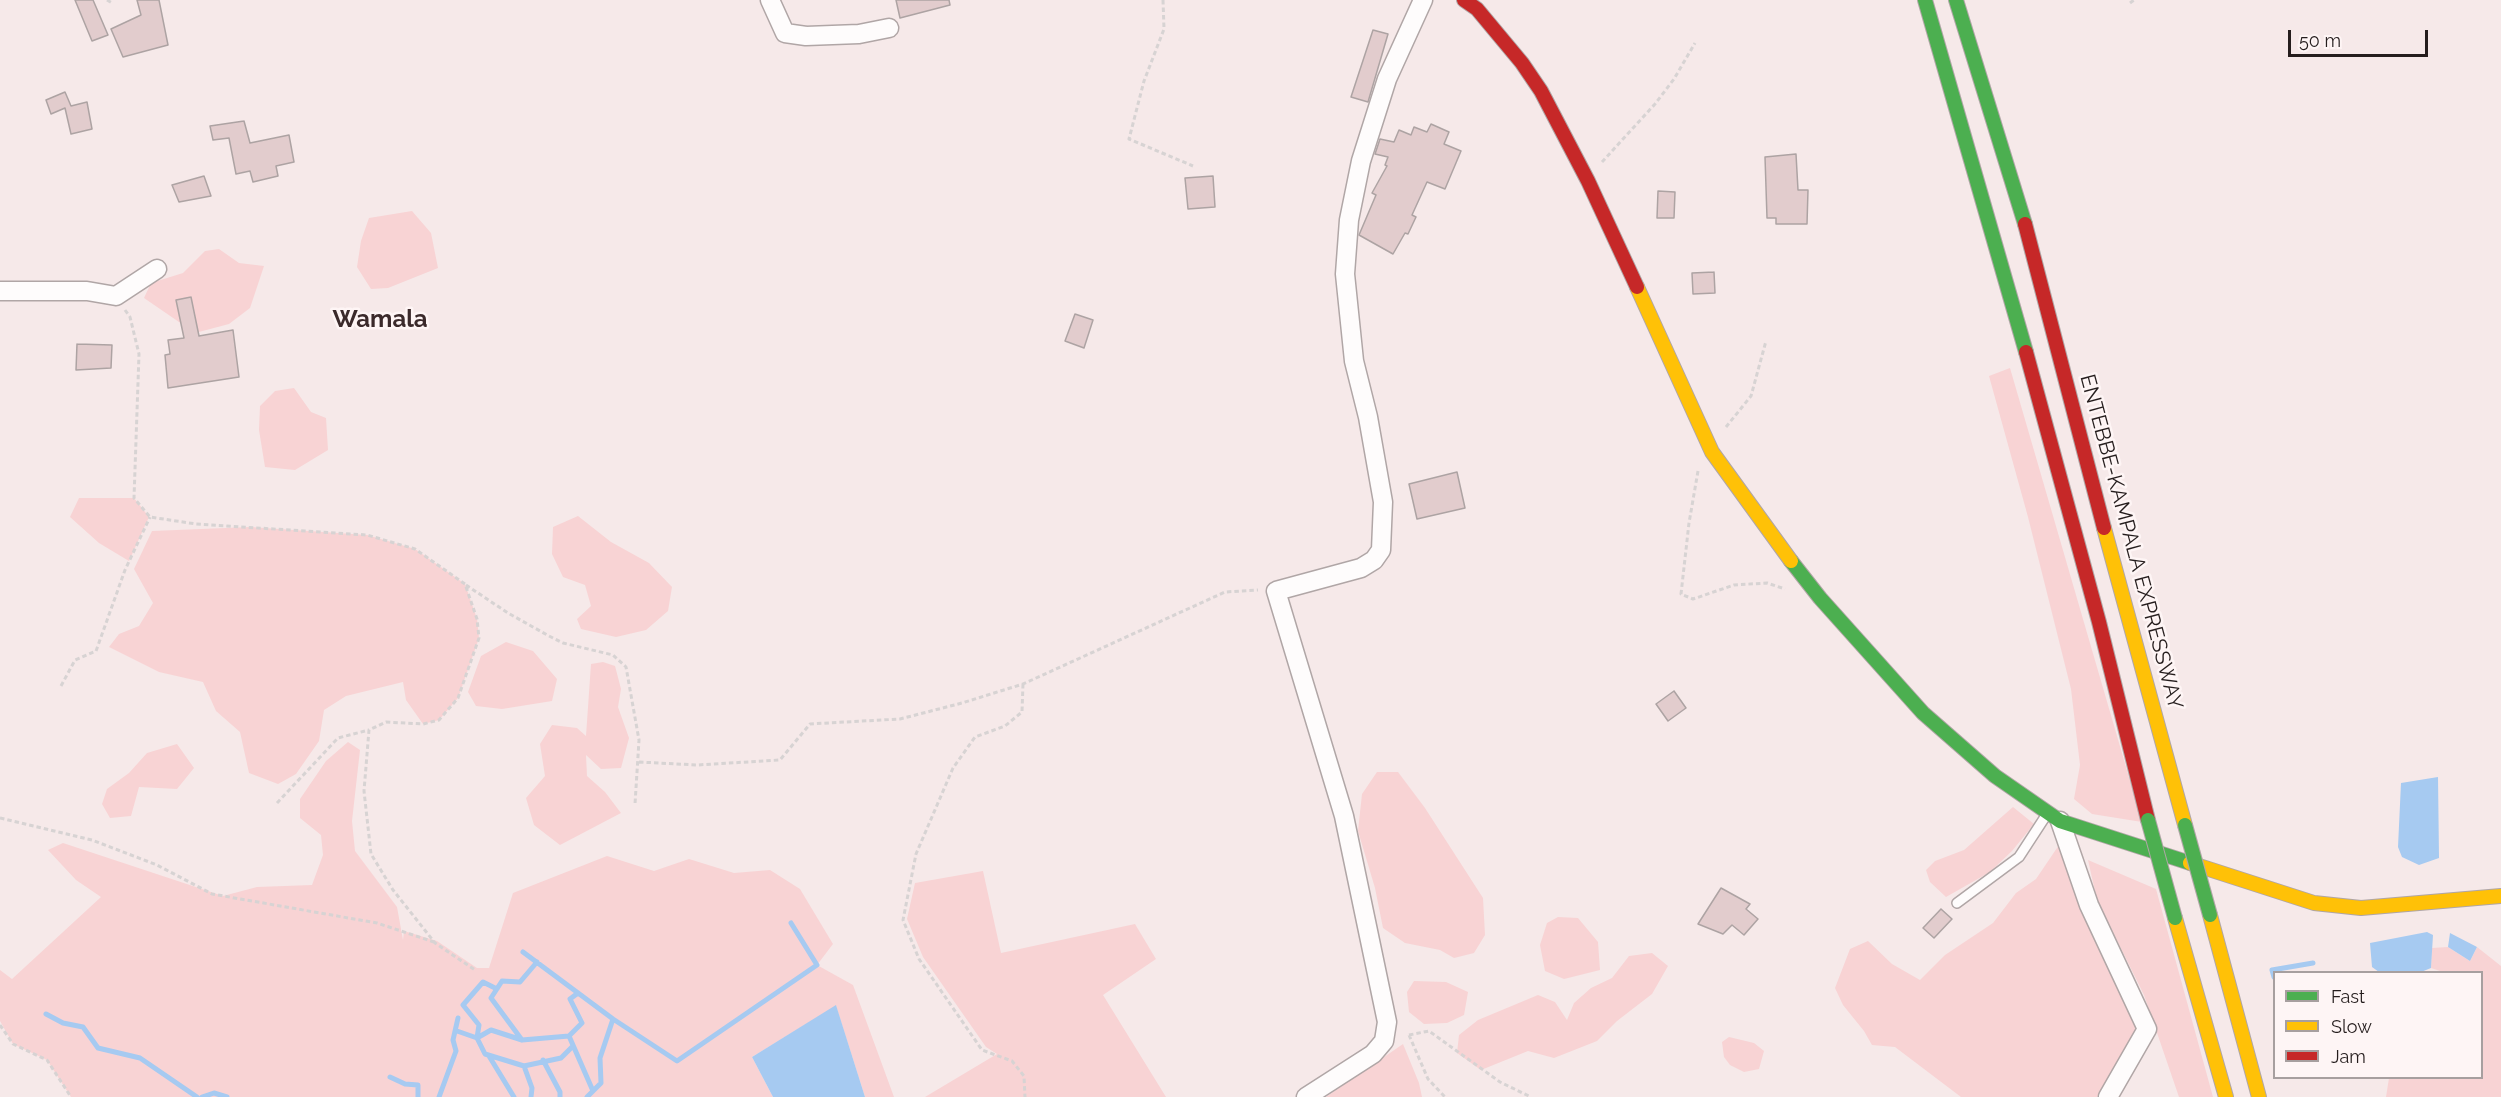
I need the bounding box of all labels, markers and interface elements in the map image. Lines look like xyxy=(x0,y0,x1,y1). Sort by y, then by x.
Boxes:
scale bar xyxy=(2291,18,2430,56)
text: 50 m xyxy=(2299,30,2341,51)
district label: Wamala xyxy=(332,306,428,334)
street label: ENTEBBE-KAMPALA EXPRESSWAY xyxy=(2074,372,2188,712)
legend xyxy=(2273,971,2483,1079)
text: Fast xyxy=(2331,986,2365,1007)
text: Slow xyxy=(2331,1016,2372,1037)
text: Jam xyxy=(2331,1046,2366,1067)

